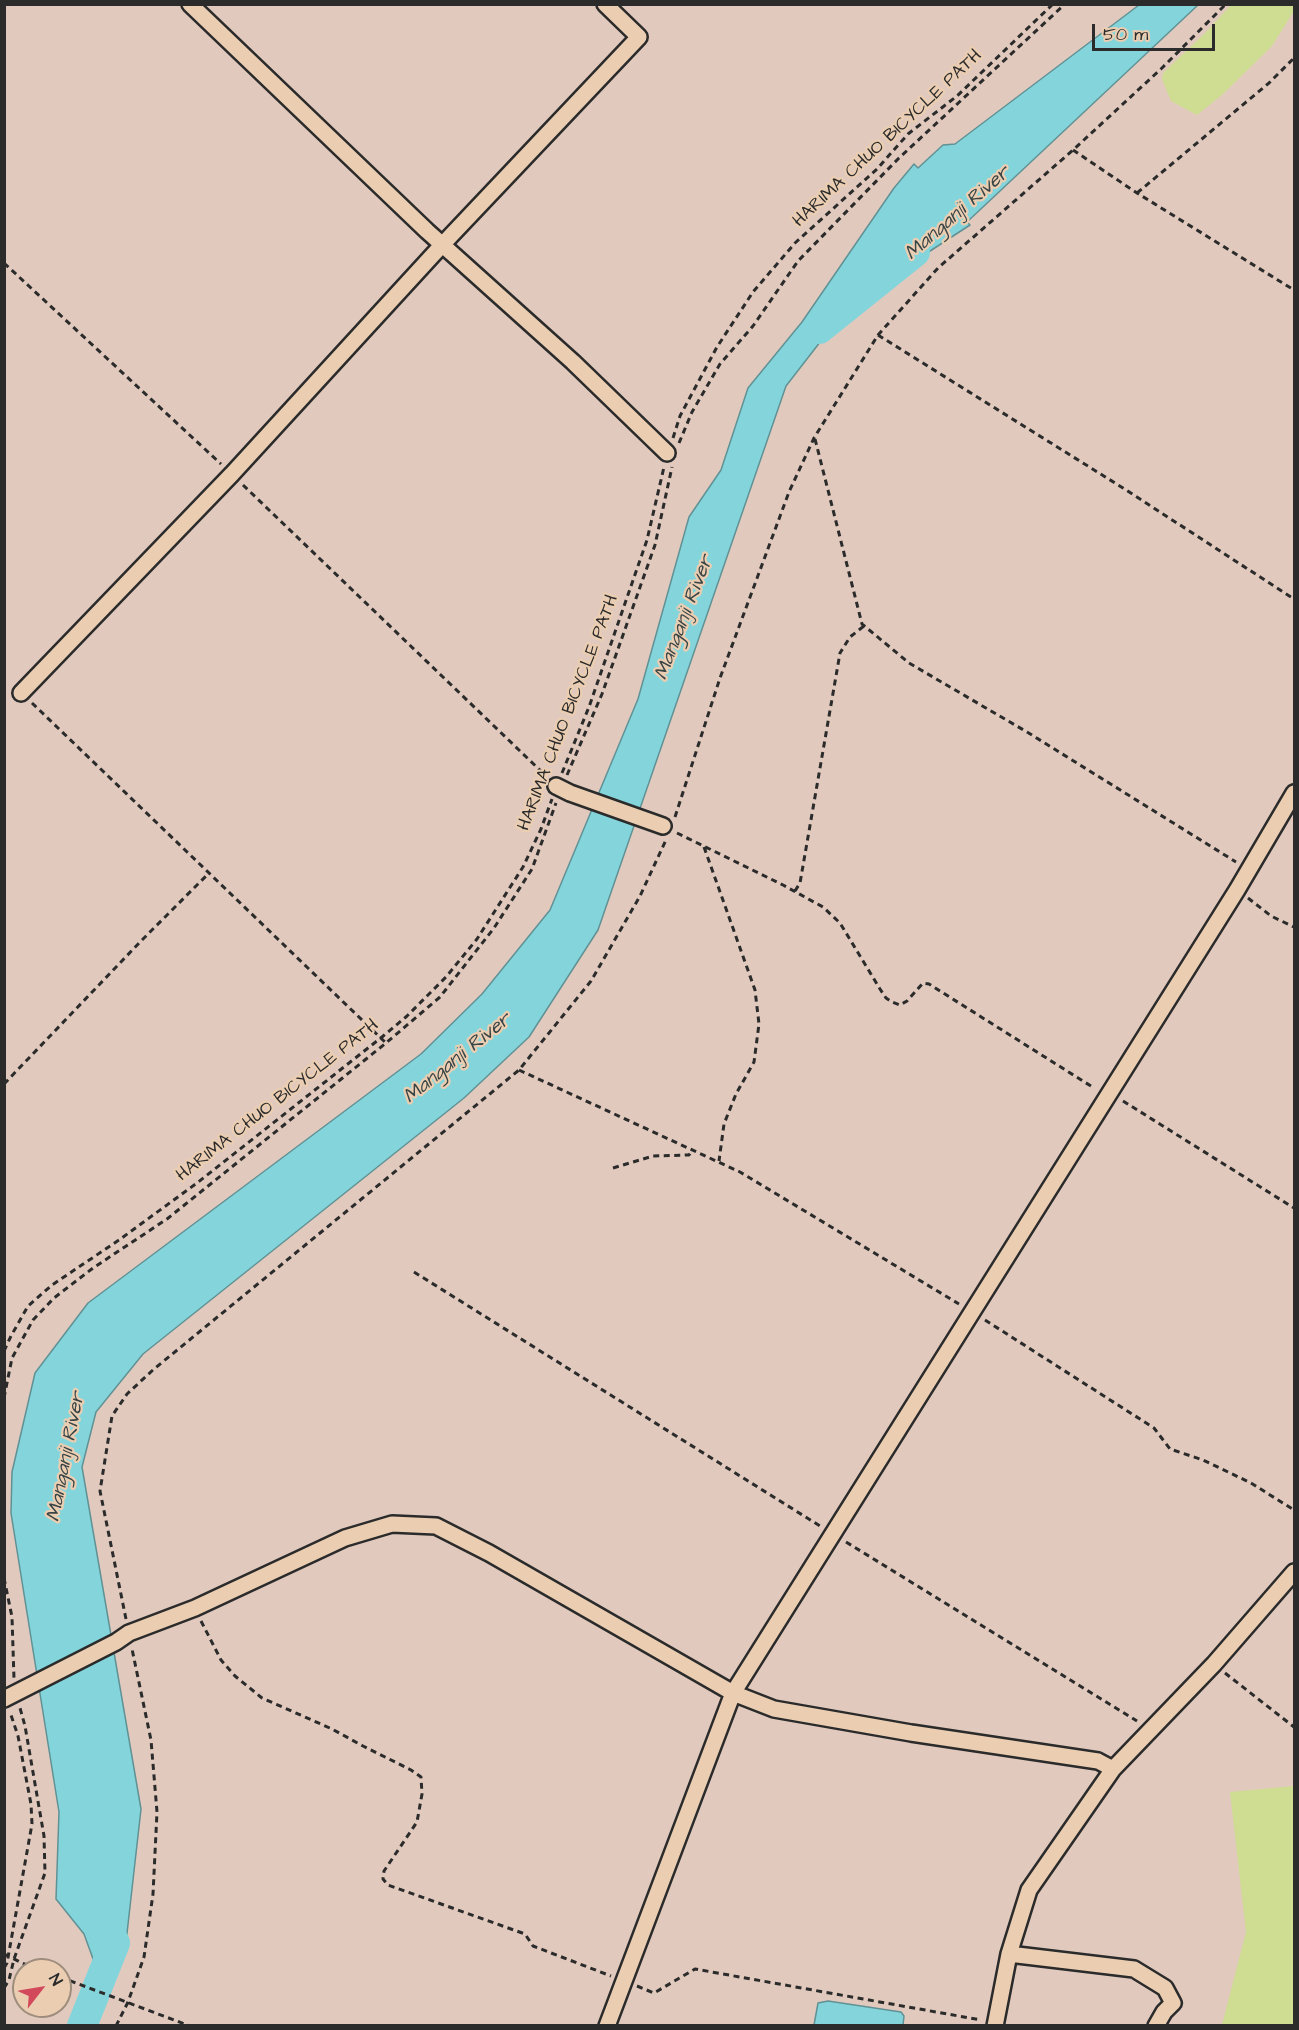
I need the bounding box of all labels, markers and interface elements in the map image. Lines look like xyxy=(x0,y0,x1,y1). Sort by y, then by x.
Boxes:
scale bar xyxy=(1095,12,1218,50)
text: 50 m xyxy=(1103,22,1148,47)
street label: HARIMA CHUO BICYCLE PATH xyxy=(789,46,987,232)
water label: Manganji River xyxy=(901,162,1015,266)
water label: Manganji River xyxy=(650,552,720,684)
street label: HARIMA CHUO BICYCLE PATH xyxy=(514,592,624,834)
water label: Manganji River xyxy=(399,1008,517,1110)
street label: HARIMA CHUO BICYCLE PATH xyxy=(173,1015,383,1187)
water label: Manganji River xyxy=(43,1390,91,1524)
north arrow xyxy=(12,1958,72,2018)
text: N xyxy=(44,1970,68,1990)

